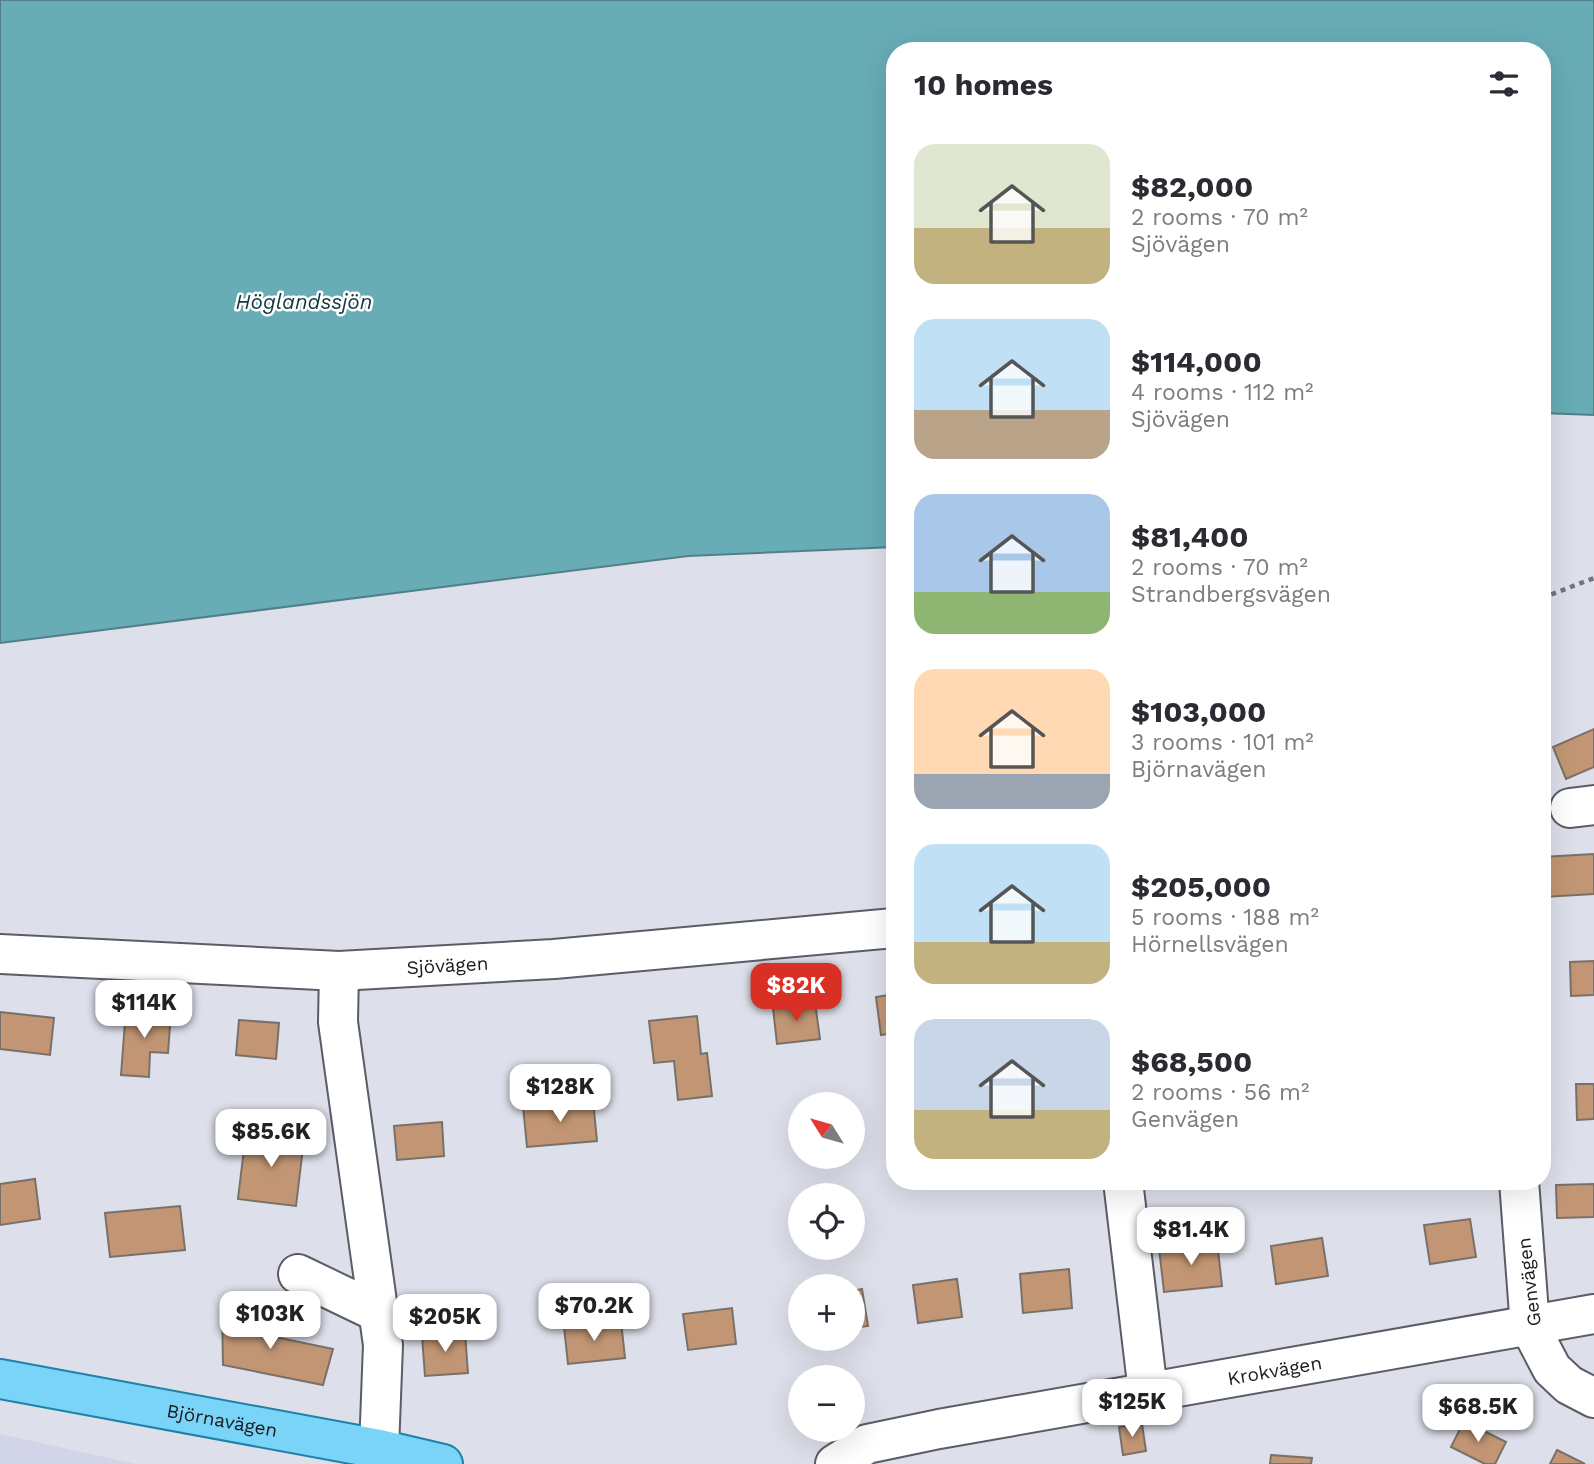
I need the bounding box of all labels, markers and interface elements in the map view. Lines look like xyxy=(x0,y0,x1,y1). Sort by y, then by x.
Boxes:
icon: filters xyxy=(1485,65,1523,103)
text: 10 homes xyxy=(914,67,1053,102)
text: $82,000 xyxy=(1131,169,1253,204)
icon: home xyxy=(970,172,1054,256)
text: 2 rooms · 70 m² xyxy=(1131,204,1308,231)
text: Sjövägen xyxy=(1131,231,1230,258)
water label: Höglandssjön xyxy=(236,289,372,314)
text: $114,000 xyxy=(1131,344,1262,379)
icon: home xyxy=(970,347,1054,431)
text: 4 rooms · 112 m² xyxy=(1131,379,1313,406)
text: Sjövägen xyxy=(1131,406,1230,433)
text: $81,400 xyxy=(1131,519,1249,554)
icon: home xyxy=(970,522,1054,606)
text: 2 rooms · 70 m² xyxy=(1131,554,1308,581)
text: Strandbergsvägen xyxy=(1131,581,1331,608)
text: $103,000 xyxy=(1131,694,1266,729)
icon: home xyxy=(970,697,1054,781)
text: 3 rooms · 101 m² xyxy=(1131,729,1314,756)
text: Björnavägen xyxy=(1131,756,1267,783)
text: $205,000 xyxy=(1131,869,1271,904)
icon: home xyxy=(970,872,1054,956)
text: 5 rooms · 188 m² xyxy=(1131,904,1319,931)
text: Hörnellsvägen xyxy=(1131,931,1289,958)
street label: Sjövägen xyxy=(406,951,489,979)
pin: $82K xyxy=(755,964,837,1023)
text: $82K xyxy=(767,972,825,999)
pin: $114K xyxy=(95,981,193,1040)
text: $114K xyxy=(111,989,177,1016)
text: $68,500 xyxy=(1131,1044,1252,1079)
icon: home xyxy=(970,1047,1054,1131)
pin: $128K xyxy=(511,1064,609,1124)
text: $128K xyxy=(526,1073,594,1100)
text: 2 rooms · 56 m² xyxy=(1131,1079,1309,1106)
north arrow xyxy=(788,1092,864,1169)
map controls xyxy=(788,1092,865,1442)
text: Genvägen xyxy=(1131,1106,1239,1133)
pin: $85.6K xyxy=(214,1110,328,1169)
text: $85.6K xyxy=(231,1118,311,1145)
button: locate xyxy=(788,1183,865,1260)
pin: $81.4K xyxy=(1134,1208,1248,1267)
text: $81.4K xyxy=(1153,1216,1229,1243)
street label: Genvägen xyxy=(1512,1236,1546,1328)
button: + xyxy=(788,1274,865,1351)
pin: $70.2K xyxy=(537,1284,651,1343)
pin: $103K xyxy=(221,1292,319,1351)
text: $70.2K xyxy=(554,1292,634,1319)
pin: $205K xyxy=(396,1294,494,1354)
text: $103K xyxy=(236,1300,304,1327)
text: $205K xyxy=(409,1303,481,1330)
street label: Krokvägen xyxy=(1226,1351,1324,1390)
button: − xyxy=(788,1365,865,1442)
pin: $125K xyxy=(1083,1380,1181,1439)
pin: $68.5K xyxy=(1421,1384,1535,1444)
text: $125K xyxy=(1098,1388,1166,1415)
text: $68.5K xyxy=(1438,1393,1518,1420)
street label: Björnavägen xyxy=(165,1399,279,1442)

